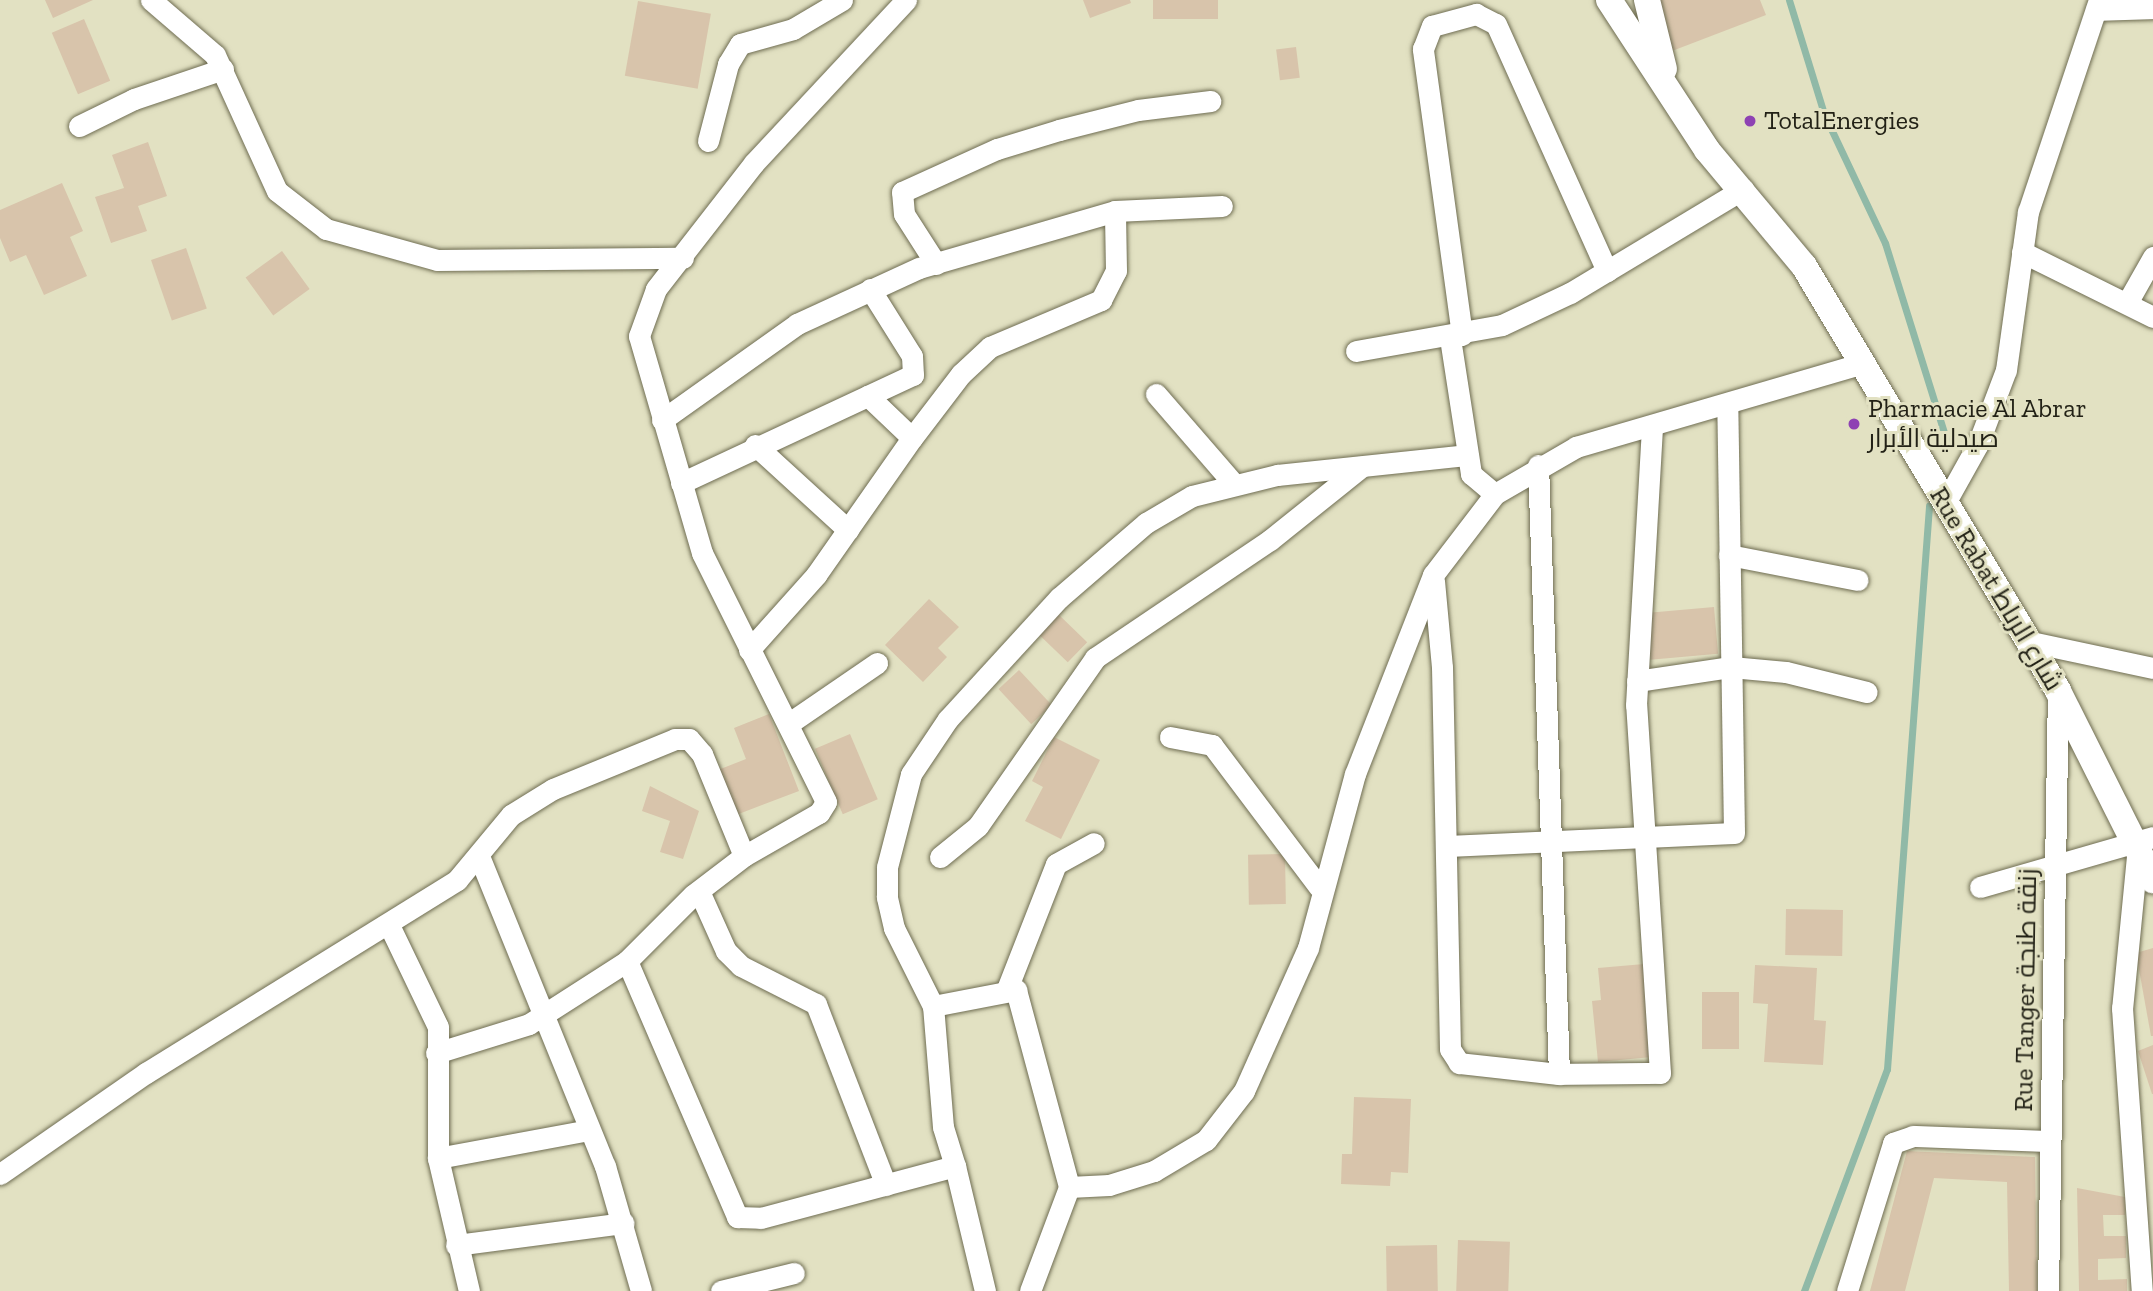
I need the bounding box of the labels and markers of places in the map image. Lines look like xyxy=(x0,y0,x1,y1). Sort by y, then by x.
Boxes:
place label: TotalEnergies xyxy=(1764,105,1919,137)
marker: TotalEnergies xyxy=(1742,113,1758,129)
place label: Pharmacie Al Abrar صيدلية الأبرار xyxy=(1868,393,2088,454)
marker: Pharmacie Al Abrar صيدلية الأبرار xyxy=(1846,416,1862,432)

